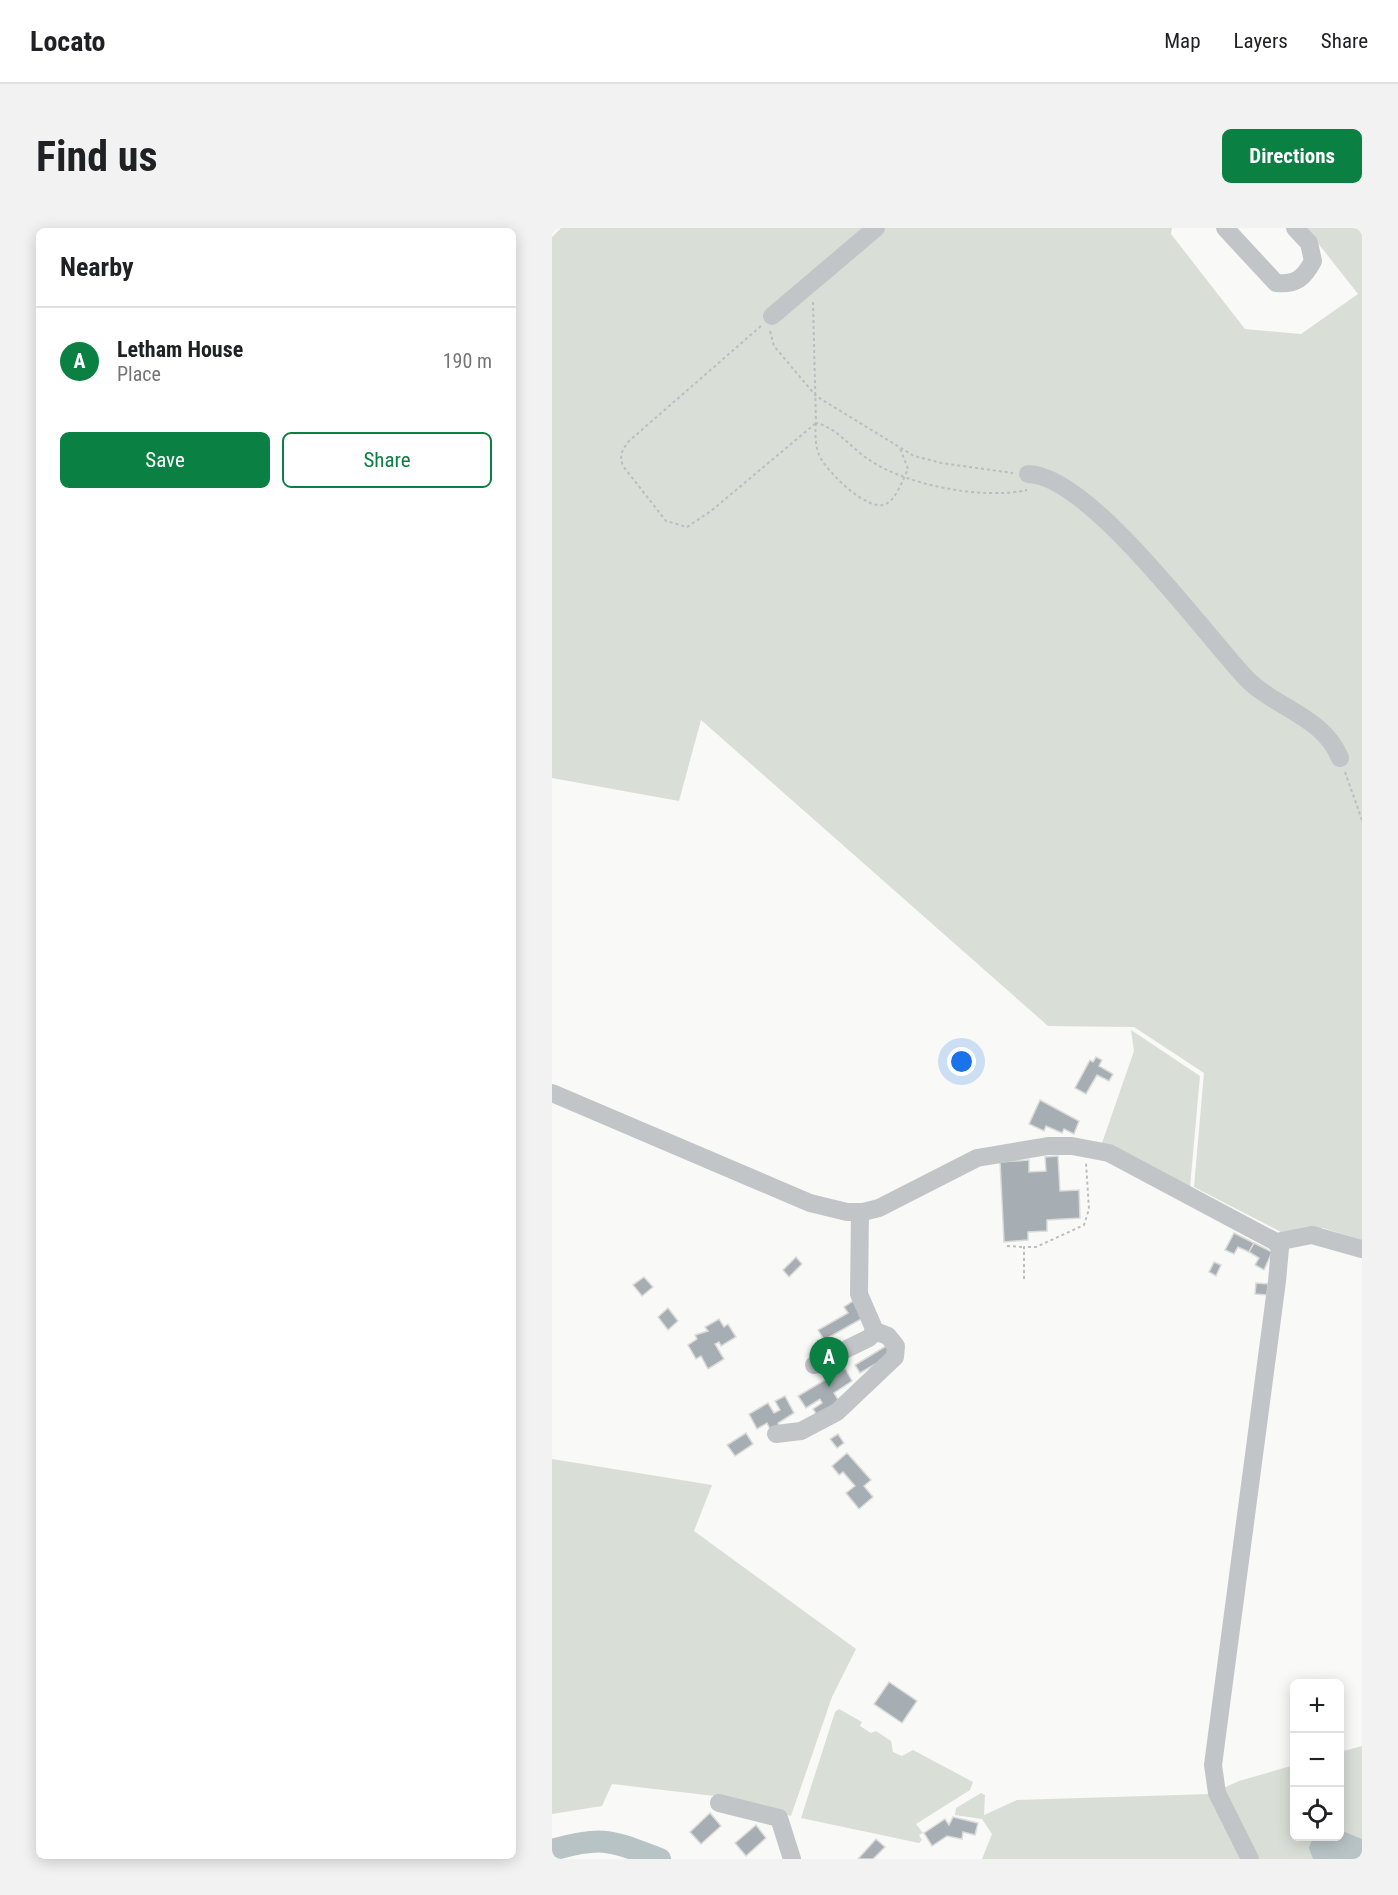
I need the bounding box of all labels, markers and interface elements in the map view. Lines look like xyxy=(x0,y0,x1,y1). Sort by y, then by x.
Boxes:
text: Locato xyxy=(30,25,106,58)
text: Map xyxy=(1164,29,1201,53)
text: Layers xyxy=(1234,29,1288,53)
text: Share xyxy=(1321,29,1368,53)
button: Directions xyxy=(1222,129,1362,183)
text: Find us xyxy=(36,132,157,181)
text: Nearby xyxy=(60,252,134,282)
text: Letham House xyxy=(117,337,243,362)
text: A xyxy=(74,349,85,373)
text: 190 m xyxy=(443,349,492,373)
text: Place xyxy=(117,362,161,386)
button: Save xyxy=(60,432,270,488)
button: Share xyxy=(282,432,492,488)
your location xyxy=(947,1047,976,1076)
pin: A xyxy=(810,1338,848,1387)
map controls xyxy=(1290,1679,1344,1841)
button: + xyxy=(1290,1679,1344,1733)
button: − xyxy=(1290,1733,1344,1787)
button: locate xyxy=(1290,1787,1344,1841)

